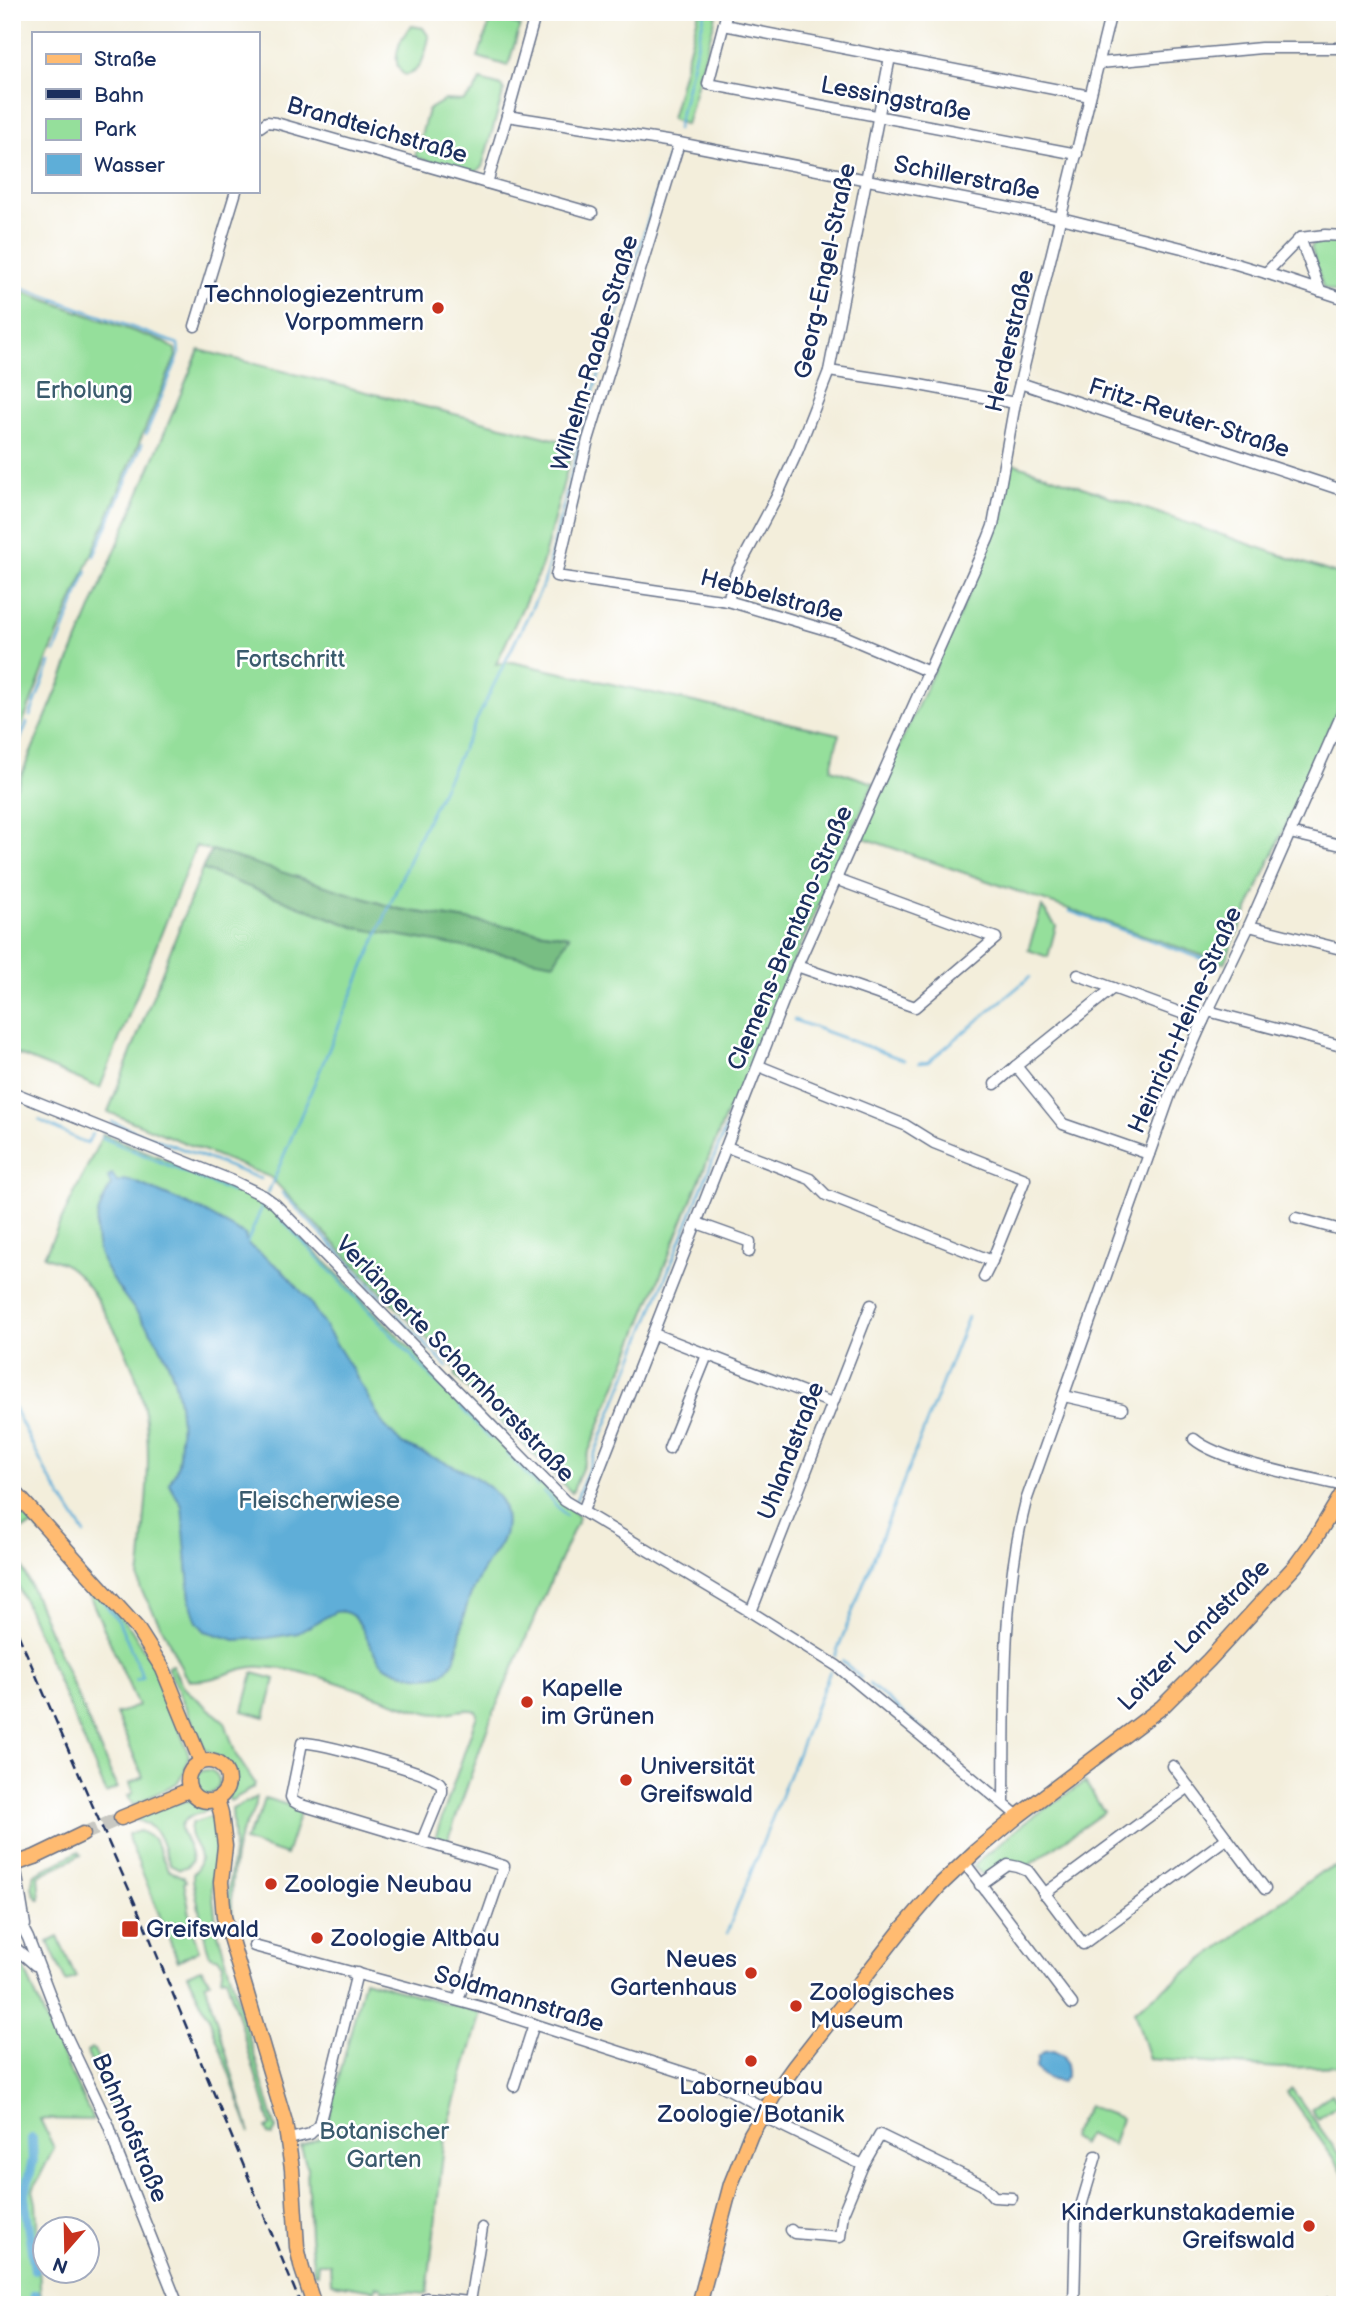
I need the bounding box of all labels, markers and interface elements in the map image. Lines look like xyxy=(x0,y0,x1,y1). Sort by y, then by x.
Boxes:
legend xyxy=(32,32,259,192)
text: Straße xyxy=(94,47,156,72)
street label: Lessingstraße xyxy=(818,70,974,128)
text: Bahn xyxy=(94,83,144,108)
street label: Brandteichstraße xyxy=(283,90,471,170)
text: Park xyxy=(94,117,137,142)
street label: Schillerstraße xyxy=(891,150,1043,206)
text: Wasser xyxy=(94,153,165,178)
street label: Georg-Engel-Straße xyxy=(788,161,862,381)
street label: Wilhelm-Raabe-Straße xyxy=(545,232,645,474)
street label: Herderstraße xyxy=(980,267,1040,415)
place label: Technologiezentrum Vorpommern xyxy=(204,280,424,337)
marker: Technologiezentrum Vorpommern xyxy=(430,300,446,316)
street label: Fritz-Reuter-Straße xyxy=(1085,372,1293,464)
park label: Erholung xyxy=(35,376,133,405)
street label: Hebbelstraße xyxy=(697,563,847,629)
park label: Fortschritt xyxy=(235,645,346,674)
street label: Clemens-Brentano-Straße xyxy=(721,801,859,1075)
street label: Heinrich-Heine-Straße xyxy=(1122,902,1248,1138)
street label: Verlängerte Scharnhorststraße xyxy=(329,1230,581,1488)
street label: Uhlandstraße xyxy=(751,1378,831,1524)
park label: Fleischerwiese xyxy=(238,1486,400,1515)
street label: Loitzer Landstraße xyxy=(1112,1553,1276,1717)
place label: Kapelle im Grünen xyxy=(541,1674,654,1731)
marker: Kapelle im Grünen xyxy=(519,1694,535,1710)
place label: Universität Greifswald xyxy=(640,1752,756,1809)
marker: Universität Greifswald xyxy=(618,1772,634,1788)
place label: Zoologie Neubau xyxy=(284,1870,472,1899)
marker: Zoologie Neubau xyxy=(263,1876,279,1892)
place label: Greifswald xyxy=(146,1915,259,1944)
marker: Greifswald xyxy=(120,1919,140,1939)
place label: Zoologie Altbau xyxy=(330,1924,500,1953)
marker: Zoologie Altbau xyxy=(309,1930,325,1946)
place label: Neues Gartenhaus xyxy=(610,1945,737,2002)
street label: Soldmannstraße xyxy=(430,1959,608,2039)
marker: Neues Gartenhaus xyxy=(743,1965,759,1981)
place label: Zoologisches Museum xyxy=(809,1978,954,2035)
marker: Zoologisches Museum xyxy=(788,1998,804,2014)
street label: Bahnhofstraße xyxy=(86,2049,174,2207)
marker: Laborneubau Zoologie/Botanik xyxy=(743,2053,759,2069)
place label: Laborneubau Zoologie/Botanik xyxy=(657,2072,844,2129)
park label: Botanischer Garten xyxy=(319,2117,449,2174)
place label: Kinderkunstakademie Greifswald xyxy=(1060,2198,1295,2255)
north arrow xyxy=(32,2216,102,2286)
marker: Kinderkunstakademie Greifswald xyxy=(1301,2218,1317,2234)
text: N xyxy=(50,2251,71,2278)

